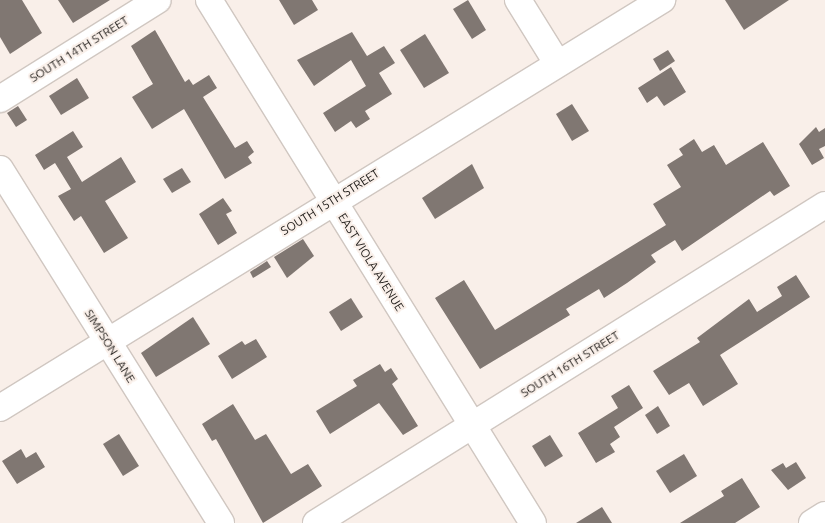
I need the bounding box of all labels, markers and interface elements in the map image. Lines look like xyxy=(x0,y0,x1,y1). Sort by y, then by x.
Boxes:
street label: SOUTH 14TH STREET xyxy=(27,13,131,85)
street label: SOUTH 15TH STREET xyxy=(278,166,382,238)
street label: EAST VIOLA AVENUE xyxy=(335,210,407,314)
street label: SIMPSON LANE xyxy=(82,307,138,385)
street label: SOUTH 16TH STREET xyxy=(518,328,622,400)

